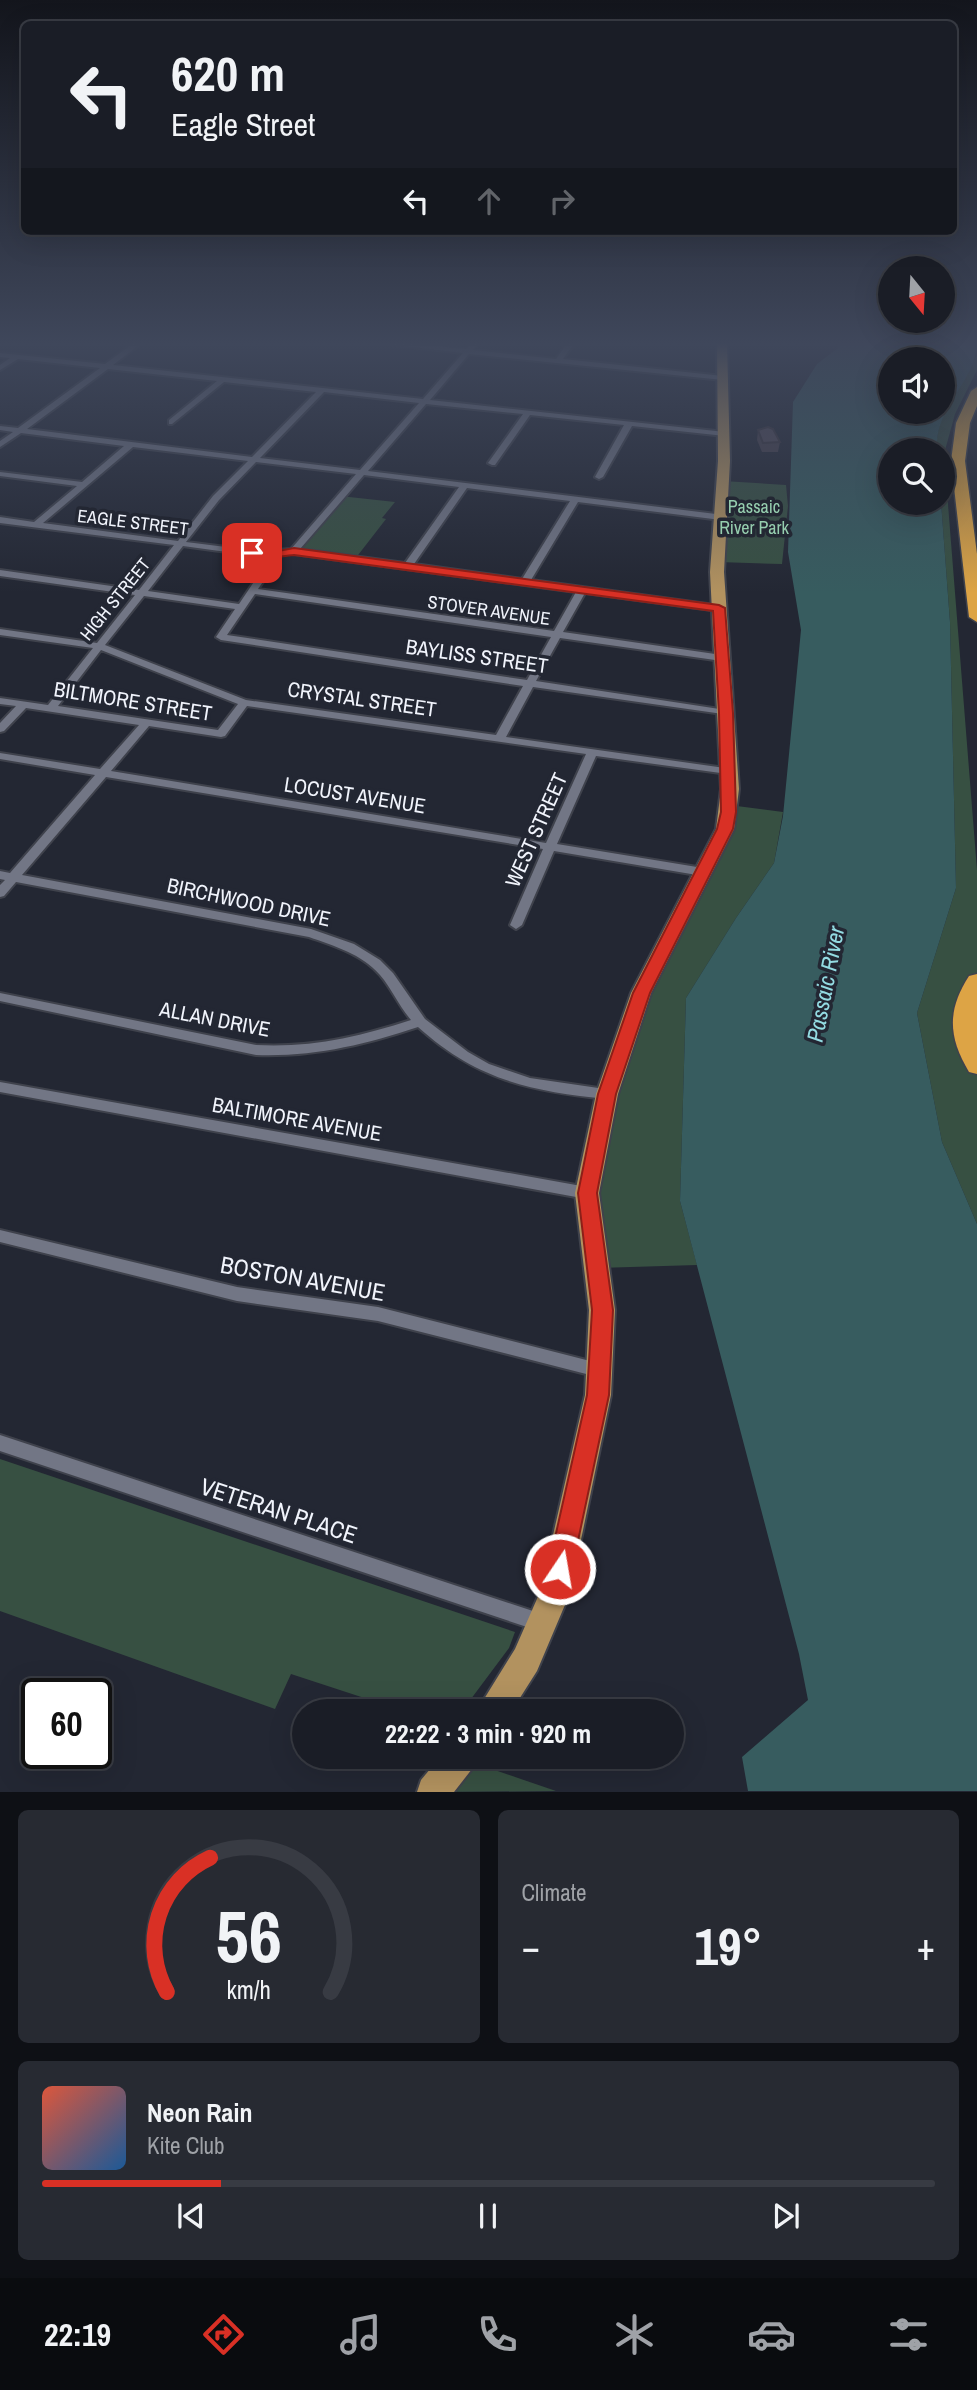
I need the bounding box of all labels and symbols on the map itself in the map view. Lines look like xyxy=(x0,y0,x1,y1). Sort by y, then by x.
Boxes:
north arrow xyxy=(878,256,956,332)
park label: Passaic River Park xyxy=(719,494,789,540)
street label: EAGLE STREET xyxy=(76,503,190,541)
pin xyxy=(222,523,282,583)
street label: HIGH STREET xyxy=(74,553,156,645)
street label: STOVER AVENUE xyxy=(426,589,552,631)
street label: BAYLISS STREET xyxy=(404,632,550,680)
street label: BILTMORE STREET xyxy=(52,674,215,728)
street label: CRYSTAL STREET xyxy=(286,674,439,724)
street label: WEST STREET xyxy=(498,768,574,892)
street label: LOCUST AVENUE xyxy=(282,769,428,821)
street label: BIRCHWOOD DRIVE xyxy=(165,871,333,933)
water label: Passaic River xyxy=(799,923,852,1045)
street label: ALLAN DRIVE xyxy=(156,994,273,1044)
street label: BALTIMORE AVENUE xyxy=(210,1090,384,1148)
street label: BOSTON AVENUE xyxy=(218,1248,388,1308)
street label: VETERAN PLACE xyxy=(197,1470,361,1550)
position arrow xyxy=(523,1532,597,1606)
speed limit sign: 60 xyxy=(21,1678,112,1769)

